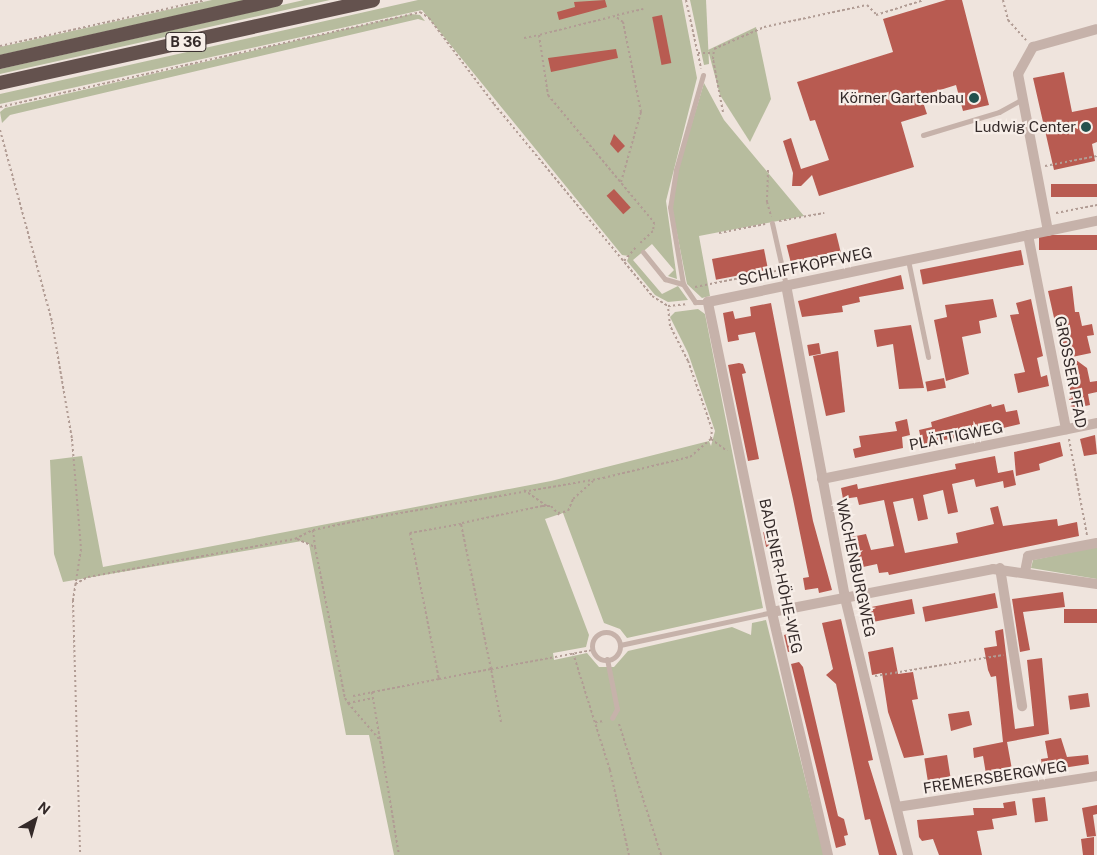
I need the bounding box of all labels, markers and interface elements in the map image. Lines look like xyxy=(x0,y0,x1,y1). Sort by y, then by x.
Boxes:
road number: B 36 xyxy=(165,31,207,54)
place label: Körner Gartenbau xyxy=(840,89,964,107)
marker: Körner Gartenbau xyxy=(968,92,980,104)
place label: Ludwig Center xyxy=(974,118,1076,136)
marker: Ludwig Center xyxy=(1080,121,1092,133)
street label: SCHLIFFKOPFWEG xyxy=(736,243,874,289)
street label: GROSSER PFAD xyxy=(1051,314,1091,430)
street label: PLÄTTIGWEG xyxy=(908,418,1004,454)
street label: BADENER-HÖHE-WEG xyxy=(756,497,806,655)
street label: WACHENBURGWEG xyxy=(833,497,879,639)
street label: FREMERSBERGWEG xyxy=(922,757,1068,797)
north arrow xyxy=(10,795,60,845)
text: N xyxy=(35,798,53,818)

